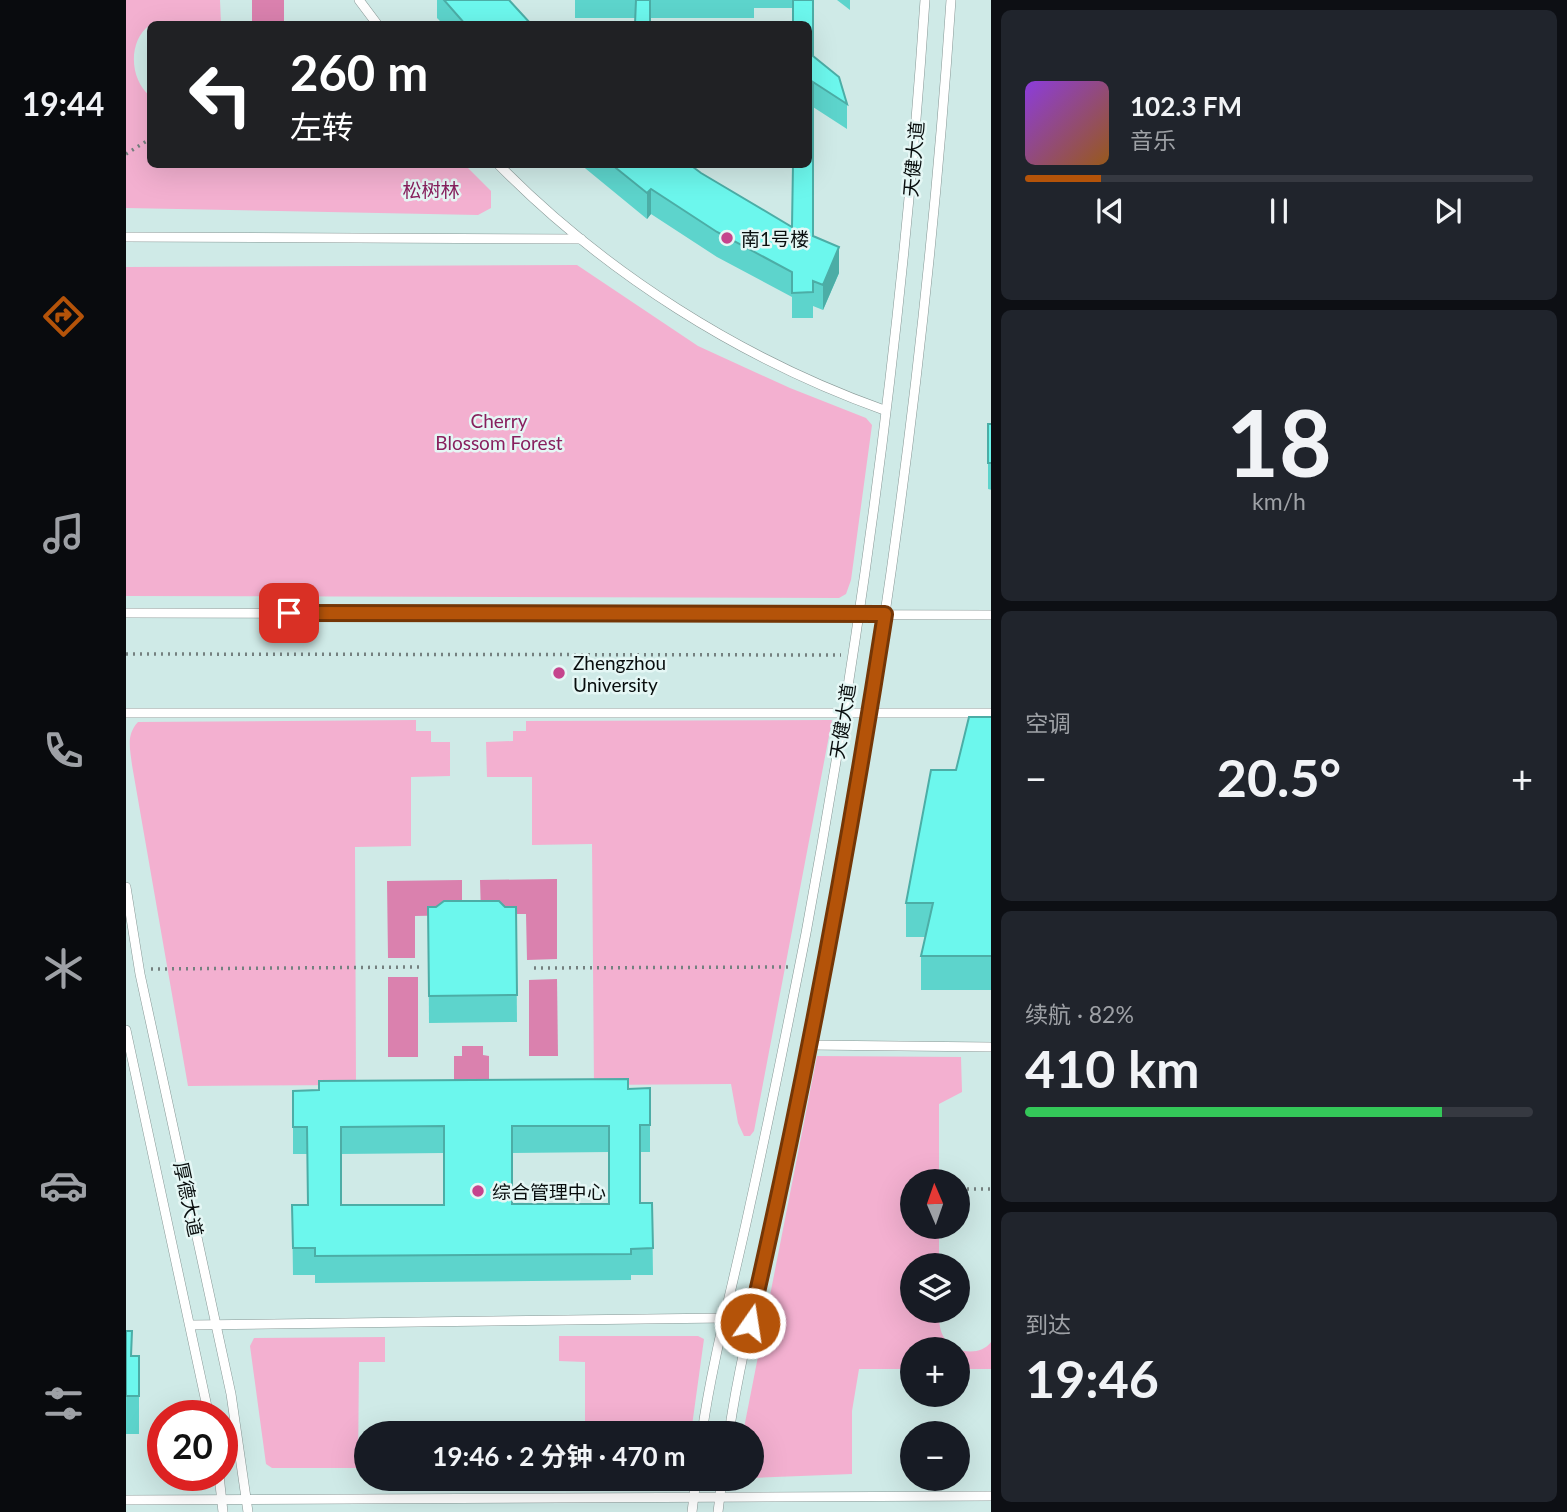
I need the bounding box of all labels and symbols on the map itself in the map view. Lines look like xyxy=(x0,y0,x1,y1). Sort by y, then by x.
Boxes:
street label: 天健大道 xyxy=(898,120,928,198)
park label: 松树林 xyxy=(402,178,460,201)
place label: 南1号楼 xyxy=(741,227,809,250)
marker: 南1号楼 xyxy=(719,230,735,246)
park label: Cherry Blossom Forest xyxy=(435,409,563,454)
pin xyxy=(259,583,319,643)
place label: Zhengzhou University xyxy=(573,651,666,696)
marker: Zhengzhou University xyxy=(551,665,567,681)
street label: 天健大道 xyxy=(825,682,859,760)
street label: 厚德大道 xyxy=(170,1159,208,1239)
north arrow xyxy=(900,1169,970,1239)
place label: 综合管理中心 xyxy=(492,1180,606,1203)
marker: 综合管理中心 xyxy=(470,1183,486,1199)
position arrow xyxy=(713,1286,787,1360)
speed limit sign: 20 xyxy=(147,1400,238,1491)

